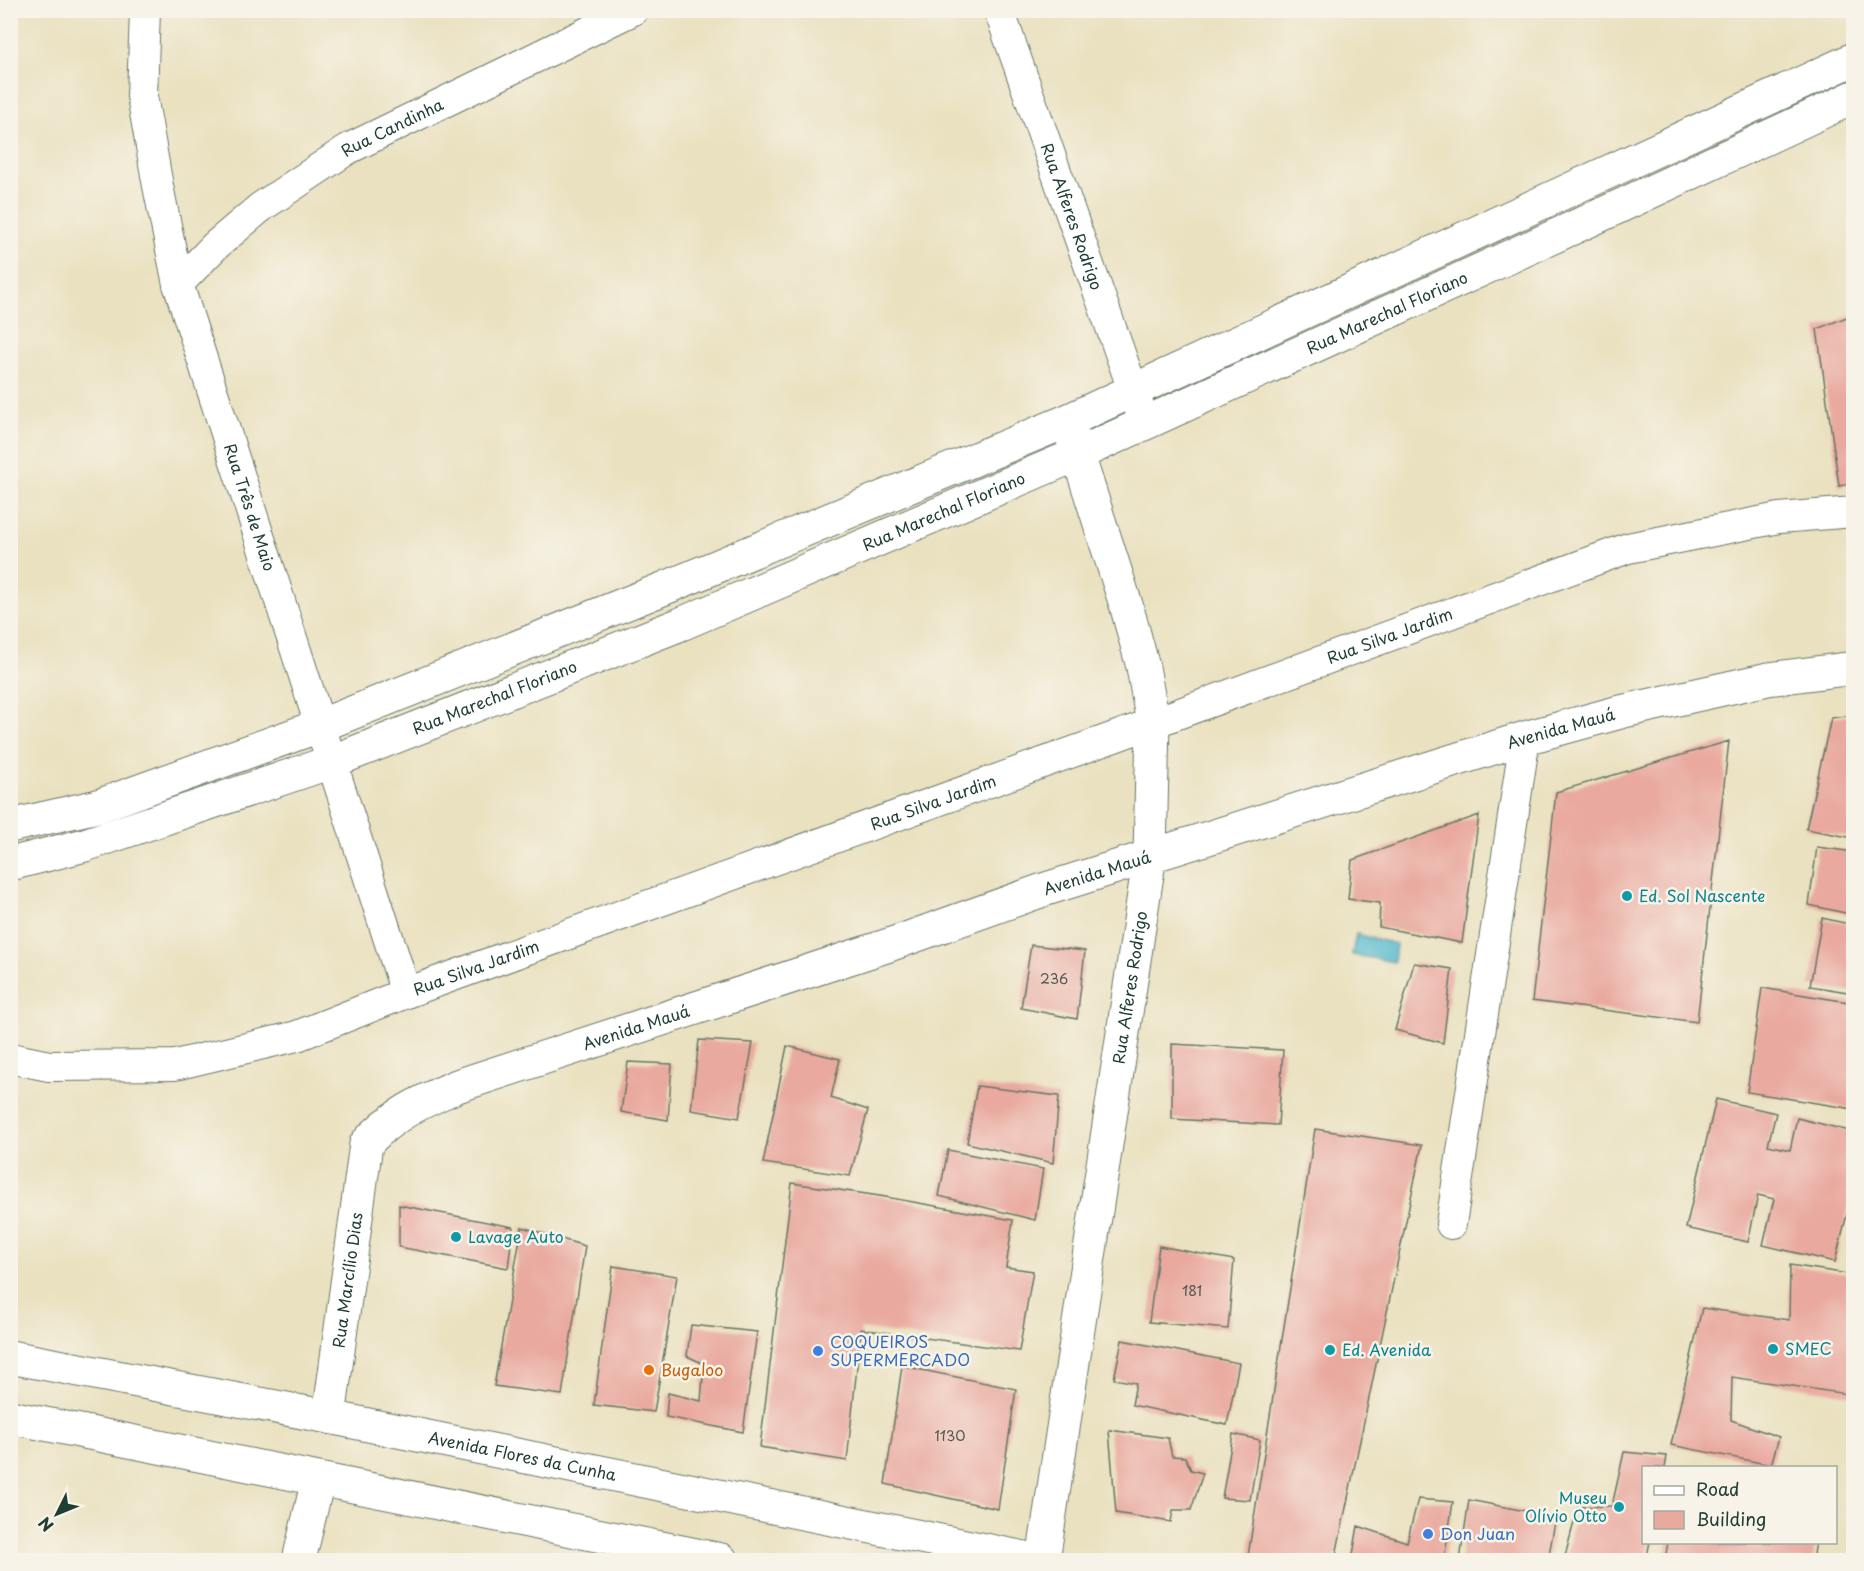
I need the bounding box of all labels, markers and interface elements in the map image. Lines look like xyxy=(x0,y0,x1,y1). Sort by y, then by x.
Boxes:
street label: Rua Candinha xyxy=(335,91,447,162)
street label: Rua Alferes Rodrigo xyxy=(1036,139,1110,293)
street label: Rua Marechal Floriano xyxy=(1302,264,1471,359)
street label: Rua Três de Maio xyxy=(219,440,283,574)
street label: Rua Marechal Floriano xyxy=(858,465,1029,556)
street label: Rua Silva Jardim xyxy=(1323,601,1456,669)
street label: Rua Marechal Floriano xyxy=(409,653,580,740)
street label: Avenida Mauá xyxy=(1504,701,1617,754)
street label: Rua Silva Jardim xyxy=(867,768,999,835)
street label: Avenida Mauá xyxy=(1040,844,1153,900)
place label: Ed. Sol Nascente xyxy=(1639,883,1765,907)
marker: Ed. Sol Nascente xyxy=(1620,889,1634,903)
street label: Rua Alferes Rodrigo xyxy=(1105,909,1152,1066)
street label: Rua Silva Jardim xyxy=(410,933,542,1000)
house number: 236 xyxy=(1040,968,1068,989)
street label: Avenida Mauá xyxy=(579,998,693,1055)
street label: Rua Marcílio Dias xyxy=(325,1211,368,1350)
place label: Lavage Auto xyxy=(468,1224,564,1248)
marker: Lavage Auto xyxy=(449,1230,463,1244)
house number: 181 xyxy=(1182,1280,1202,1301)
place label: COQUEIROS SUPERMERCADO xyxy=(830,1329,970,1371)
place label: SMEC xyxy=(1785,1336,1832,1360)
place label: Ed. Avenida xyxy=(1342,1337,1431,1361)
marker: SMEC xyxy=(1766,1342,1780,1356)
marker: Ed. Avenida xyxy=(1323,1343,1337,1357)
marker: COQUEIROS SUPERMERCADO xyxy=(811,1344,825,1358)
place label: Bugaloo xyxy=(661,1357,723,1381)
marker: Bugaloo xyxy=(642,1363,656,1377)
street label: Avenida Flores da Cunha xyxy=(427,1425,619,1486)
house number: 1130 xyxy=(934,1425,966,1446)
legend xyxy=(1642,1466,1837,1544)
text: Road xyxy=(1696,1475,1740,1502)
north arrow xyxy=(27,1484,87,1544)
place label: Museu Olívio Otto xyxy=(1525,1485,1607,1527)
marker: Museu Olívio Otto xyxy=(1612,1500,1626,1514)
text: Building xyxy=(1696,1505,1766,1532)
text: N xyxy=(32,1512,58,1538)
place label: Don Juan xyxy=(1440,1521,1515,1545)
marker: Don Juan xyxy=(1421,1527,1435,1541)

